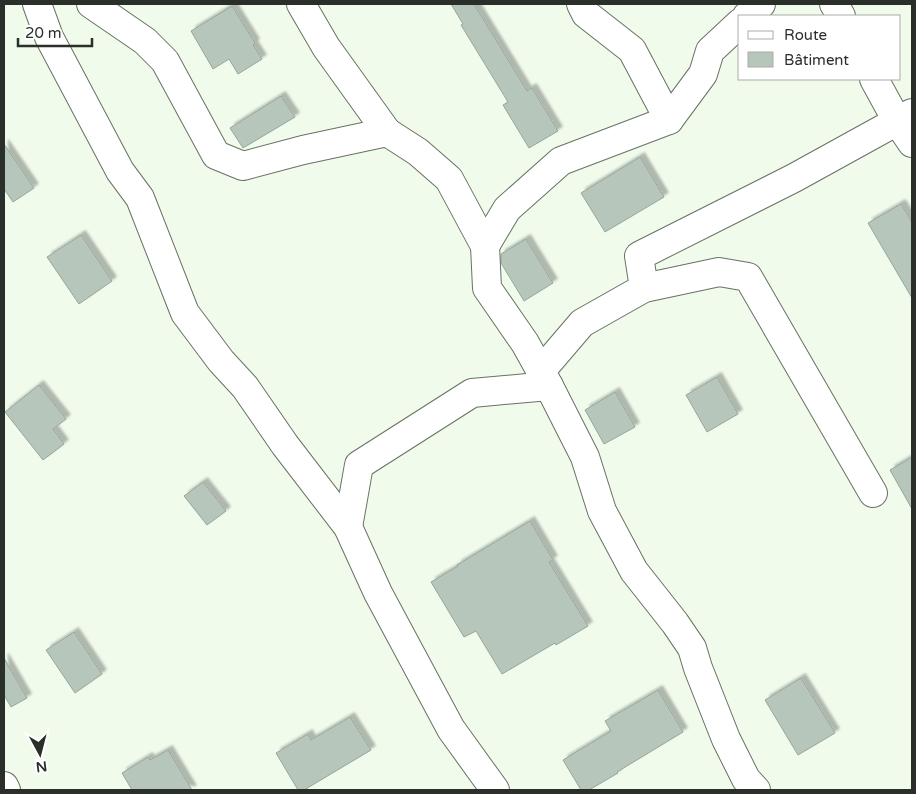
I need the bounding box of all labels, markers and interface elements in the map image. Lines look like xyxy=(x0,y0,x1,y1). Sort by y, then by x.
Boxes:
scale bar xyxy=(18,15,91,47)
legend xyxy=(738,15,901,80)
text: 20 m xyxy=(25,24,62,42)
text: Route xyxy=(784,26,827,44)
text: Bâtiment xyxy=(784,51,849,69)
north arrow xyxy=(15,729,65,779)
text: N xyxy=(35,757,48,776)

